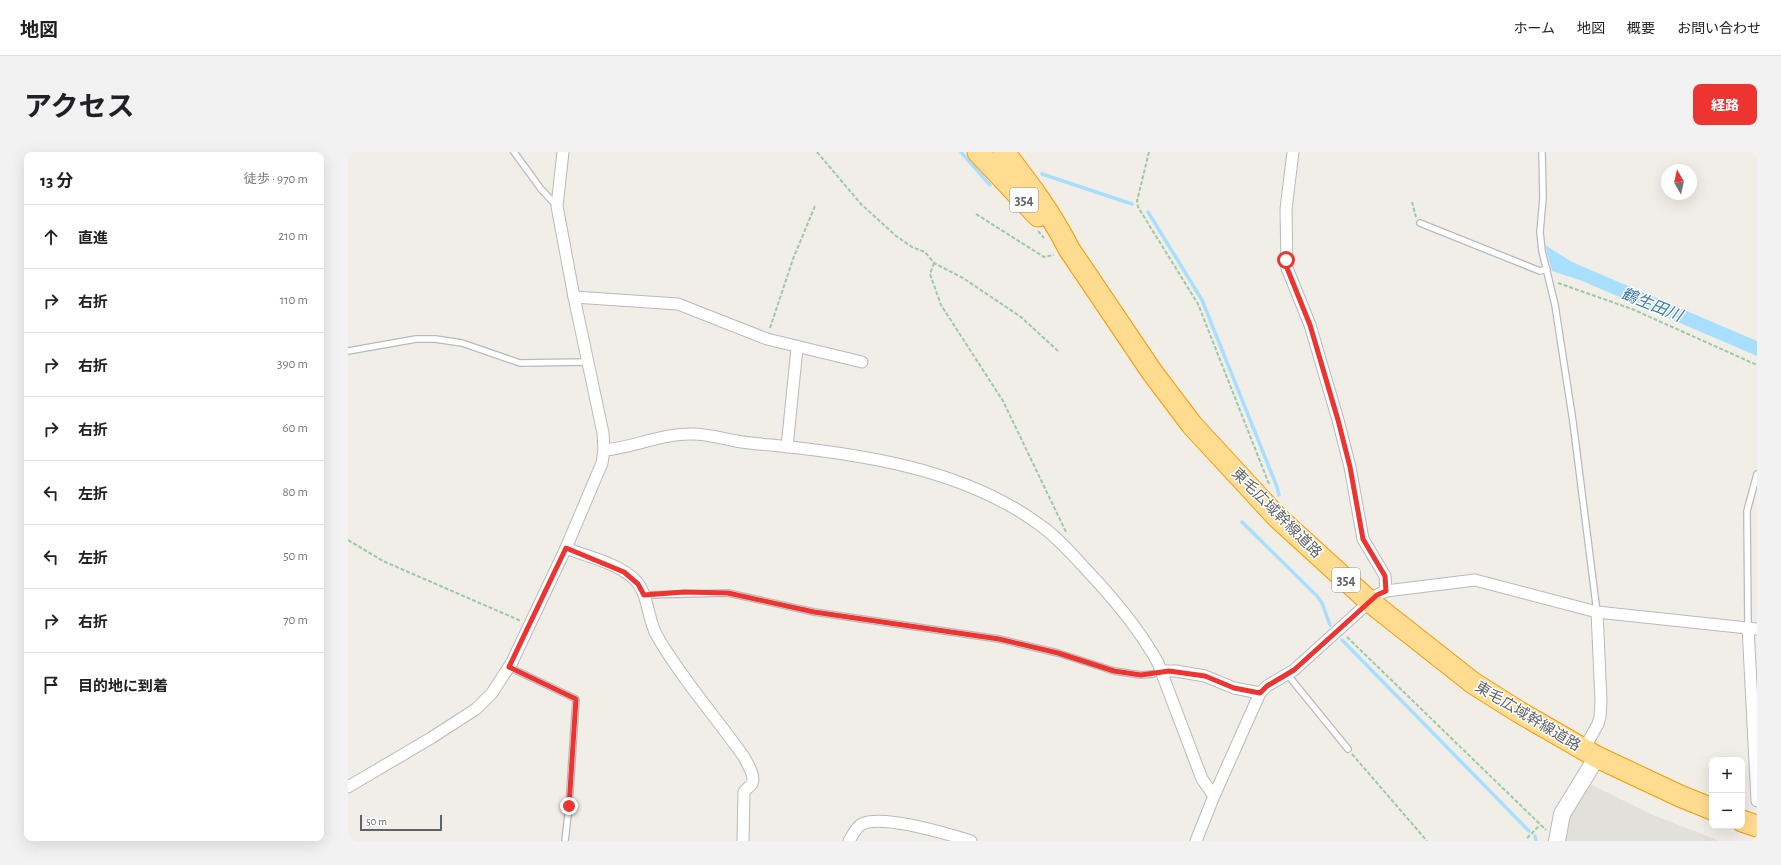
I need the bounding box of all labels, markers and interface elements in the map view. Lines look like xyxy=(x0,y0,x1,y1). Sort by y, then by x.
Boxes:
text: 地図 xyxy=(20,21,58,40)
text: ホーム xyxy=(1513,22,1555,36)
text: 地図 xyxy=(1577,22,1605,36)
text: 概要 xyxy=(1627,22,1655,36)
text: お問い合わせ xyxy=(1677,22,1761,36)
button: 経路 xyxy=(1693,84,1757,125)
text: アクセス xyxy=(24,94,135,122)
north arrow xyxy=(1661,164,1697,200)
text: 13 分 xyxy=(40,172,73,189)
text: 徒歩 · 970 m xyxy=(244,173,308,186)
road number: 354 xyxy=(1010,188,1038,212)
icon: ahead xyxy=(40,226,62,248)
text: 210 m xyxy=(278,230,308,243)
text: 直進 xyxy=(78,231,108,246)
route start xyxy=(1277,251,1295,269)
water label: 鶴生田川 xyxy=(1619,285,1687,325)
icon: right xyxy=(40,290,62,312)
text: 110 m xyxy=(280,294,308,307)
text: 右折 xyxy=(78,295,108,310)
icon: right xyxy=(40,354,62,376)
text: 390 m xyxy=(277,358,308,371)
text: 右折 xyxy=(78,359,108,374)
icon: right xyxy=(40,418,62,440)
text: 60 m xyxy=(282,422,308,435)
text: 右折 xyxy=(78,423,108,438)
street label: 東毛広域幹線道路 xyxy=(1229,465,1325,561)
icon: left xyxy=(40,482,62,504)
text: 80 m xyxy=(282,486,308,499)
text: 左折 xyxy=(78,487,108,502)
icon: left xyxy=(40,546,62,568)
text: 50 m xyxy=(283,550,308,563)
text: 左折 xyxy=(78,551,108,566)
road number: 354 xyxy=(1332,568,1360,592)
icon: right xyxy=(40,610,62,632)
text: 70 m xyxy=(283,614,308,627)
text: 右折 xyxy=(78,615,108,630)
icon: arrive xyxy=(40,674,62,696)
street label: 東毛広域幹線道路 xyxy=(1472,678,1584,754)
text: 目的地に到着 xyxy=(78,679,168,694)
map controls xyxy=(1709,757,1745,829)
button: + xyxy=(1709,757,1745,793)
button: − xyxy=(1709,793,1745,829)
route end xyxy=(560,797,578,815)
scale bar xyxy=(360,813,442,832)
text: 50 m xyxy=(366,816,387,827)

